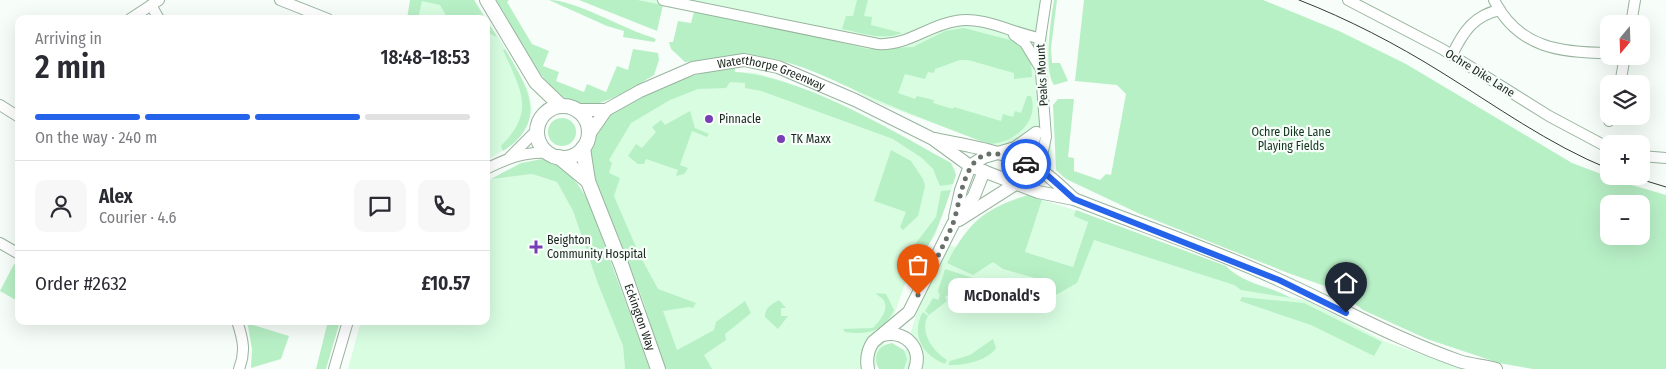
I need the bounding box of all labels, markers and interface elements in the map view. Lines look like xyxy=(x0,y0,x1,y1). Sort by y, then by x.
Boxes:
north arrow xyxy=(1600,15,1650,65)
map controls xyxy=(1600,15,1650,245)
text: Arriving in xyxy=(35,29,102,48)
street label: Peaks Mount xyxy=(1033,43,1051,107)
text: 18:48–18:53 xyxy=(381,46,470,69)
street label: Ochre Dike Lane xyxy=(1443,46,1517,100)
text: 2 min xyxy=(35,48,106,86)
street label: Waterthorpe Greenway xyxy=(716,53,828,94)
button: layers xyxy=(1600,75,1650,125)
place label: Pinnacle xyxy=(719,112,761,126)
marker: Pinnacle xyxy=(703,113,715,125)
park label: Ochre Dike Lane Playing Fields xyxy=(1251,125,1331,153)
text: On the way · 240 m xyxy=(35,128,157,147)
place label: TK Maxx xyxy=(791,132,831,146)
marker: TK Maxx xyxy=(775,133,787,145)
button: + xyxy=(1600,135,1650,185)
courier xyxy=(1001,139,1051,189)
icon: car xyxy=(1012,150,1040,178)
button: person xyxy=(35,180,87,232)
button: chat xyxy=(354,180,406,232)
button: phone xyxy=(418,180,470,232)
text: Alex xyxy=(99,185,133,208)
button: − xyxy=(1600,195,1650,245)
text: Courier · 4.6 xyxy=(99,208,177,227)
place label: Beighton Community Hospital xyxy=(547,233,646,261)
marker: Beighton Community Hospital xyxy=(529,240,543,254)
pin xyxy=(897,244,939,295)
icon: bag xyxy=(904,251,932,279)
pin xyxy=(1325,262,1367,313)
icon: home xyxy=(1332,269,1360,297)
text: Order #2632 xyxy=(35,272,127,295)
text: £10.57 xyxy=(421,272,470,295)
callout: McDonald's xyxy=(948,278,1056,312)
street label: Eckington Way xyxy=(621,282,658,353)
text: McDonald's xyxy=(964,286,1040,305)

